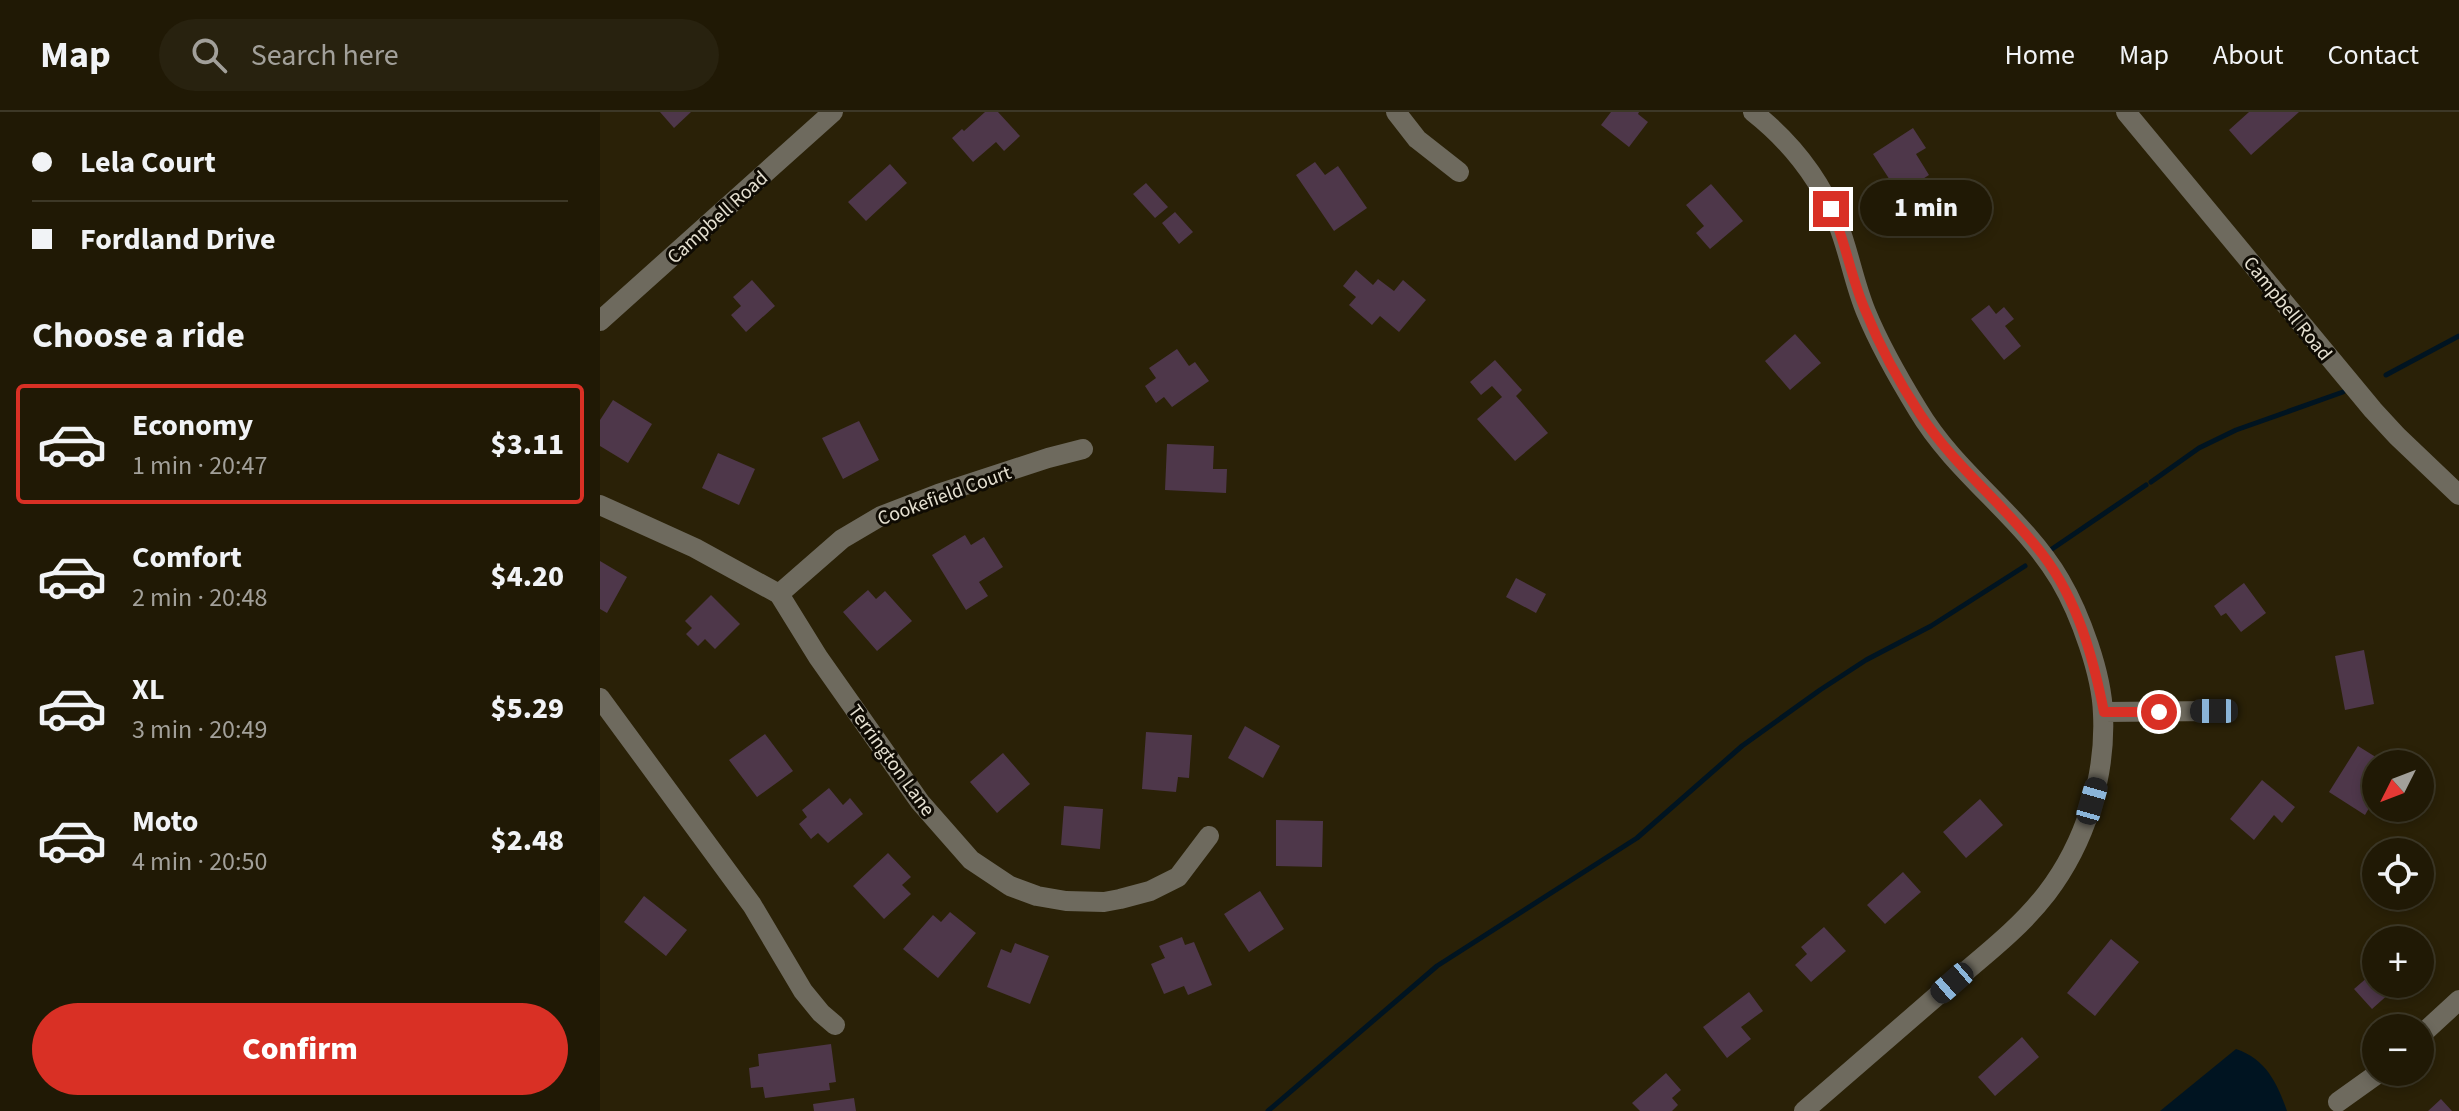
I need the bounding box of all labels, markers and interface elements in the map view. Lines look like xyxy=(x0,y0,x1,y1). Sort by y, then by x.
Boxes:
search box xyxy=(159,19,719,91)
text: Map xyxy=(40,28,111,82)
icon: search xyxy=(187,33,231,77)
text: Search here xyxy=(251,34,399,77)
text: Home xyxy=(2004,35,2075,75)
text: Map xyxy=(2119,35,2169,75)
text: About xyxy=(2213,35,2284,75)
text: Contact xyxy=(2328,35,2419,75)
text: Lela Court xyxy=(80,141,216,184)
street label: Campbell Road xyxy=(661,165,774,271)
callout: 1 min xyxy=(1859,181,1991,237)
text: 1 min xyxy=(1894,189,1958,226)
route end xyxy=(1813,191,1849,227)
text: Fordland Drive xyxy=(80,218,276,261)
street label: Campbell Road xyxy=(2236,250,2338,367)
text: Choose a ride xyxy=(32,310,245,361)
text: Economy xyxy=(132,404,253,447)
icon: car xyxy=(36,408,108,480)
text: $3.11 xyxy=(491,423,564,466)
text: 1 min · 20:47 xyxy=(132,447,267,484)
street label: Cookefield Court xyxy=(874,459,1015,533)
text: Comfort xyxy=(132,536,242,579)
icon: car xyxy=(36,540,108,612)
text: $4.20 xyxy=(491,555,564,598)
text: 2 min · 20:48 xyxy=(132,579,267,616)
text: XL xyxy=(132,668,165,711)
icon: car xyxy=(36,672,108,744)
text: $5.29 xyxy=(491,687,564,730)
route start xyxy=(2141,694,2177,730)
street label: Terrington Lane xyxy=(841,699,941,822)
car xyxy=(2190,699,2238,723)
text: 3 min · 20:49 xyxy=(132,711,267,748)
north arrow xyxy=(2362,750,2434,822)
map controls xyxy=(2362,750,2434,1086)
car xyxy=(2074,775,2110,827)
text: Moto xyxy=(132,800,198,843)
icon: car xyxy=(36,804,108,876)
text: $2.48 xyxy=(491,819,564,862)
button: locate xyxy=(2362,838,2434,910)
text: 4 min · 20:50 xyxy=(132,843,267,880)
button: + xyxy=(2362,926,2434,998)
car xyxy=(1926,958,1978,1008)
button: Confirm xyxy=(32,1003,568,1095)
button: − xyxy=(2362,1014,2434,1086)

